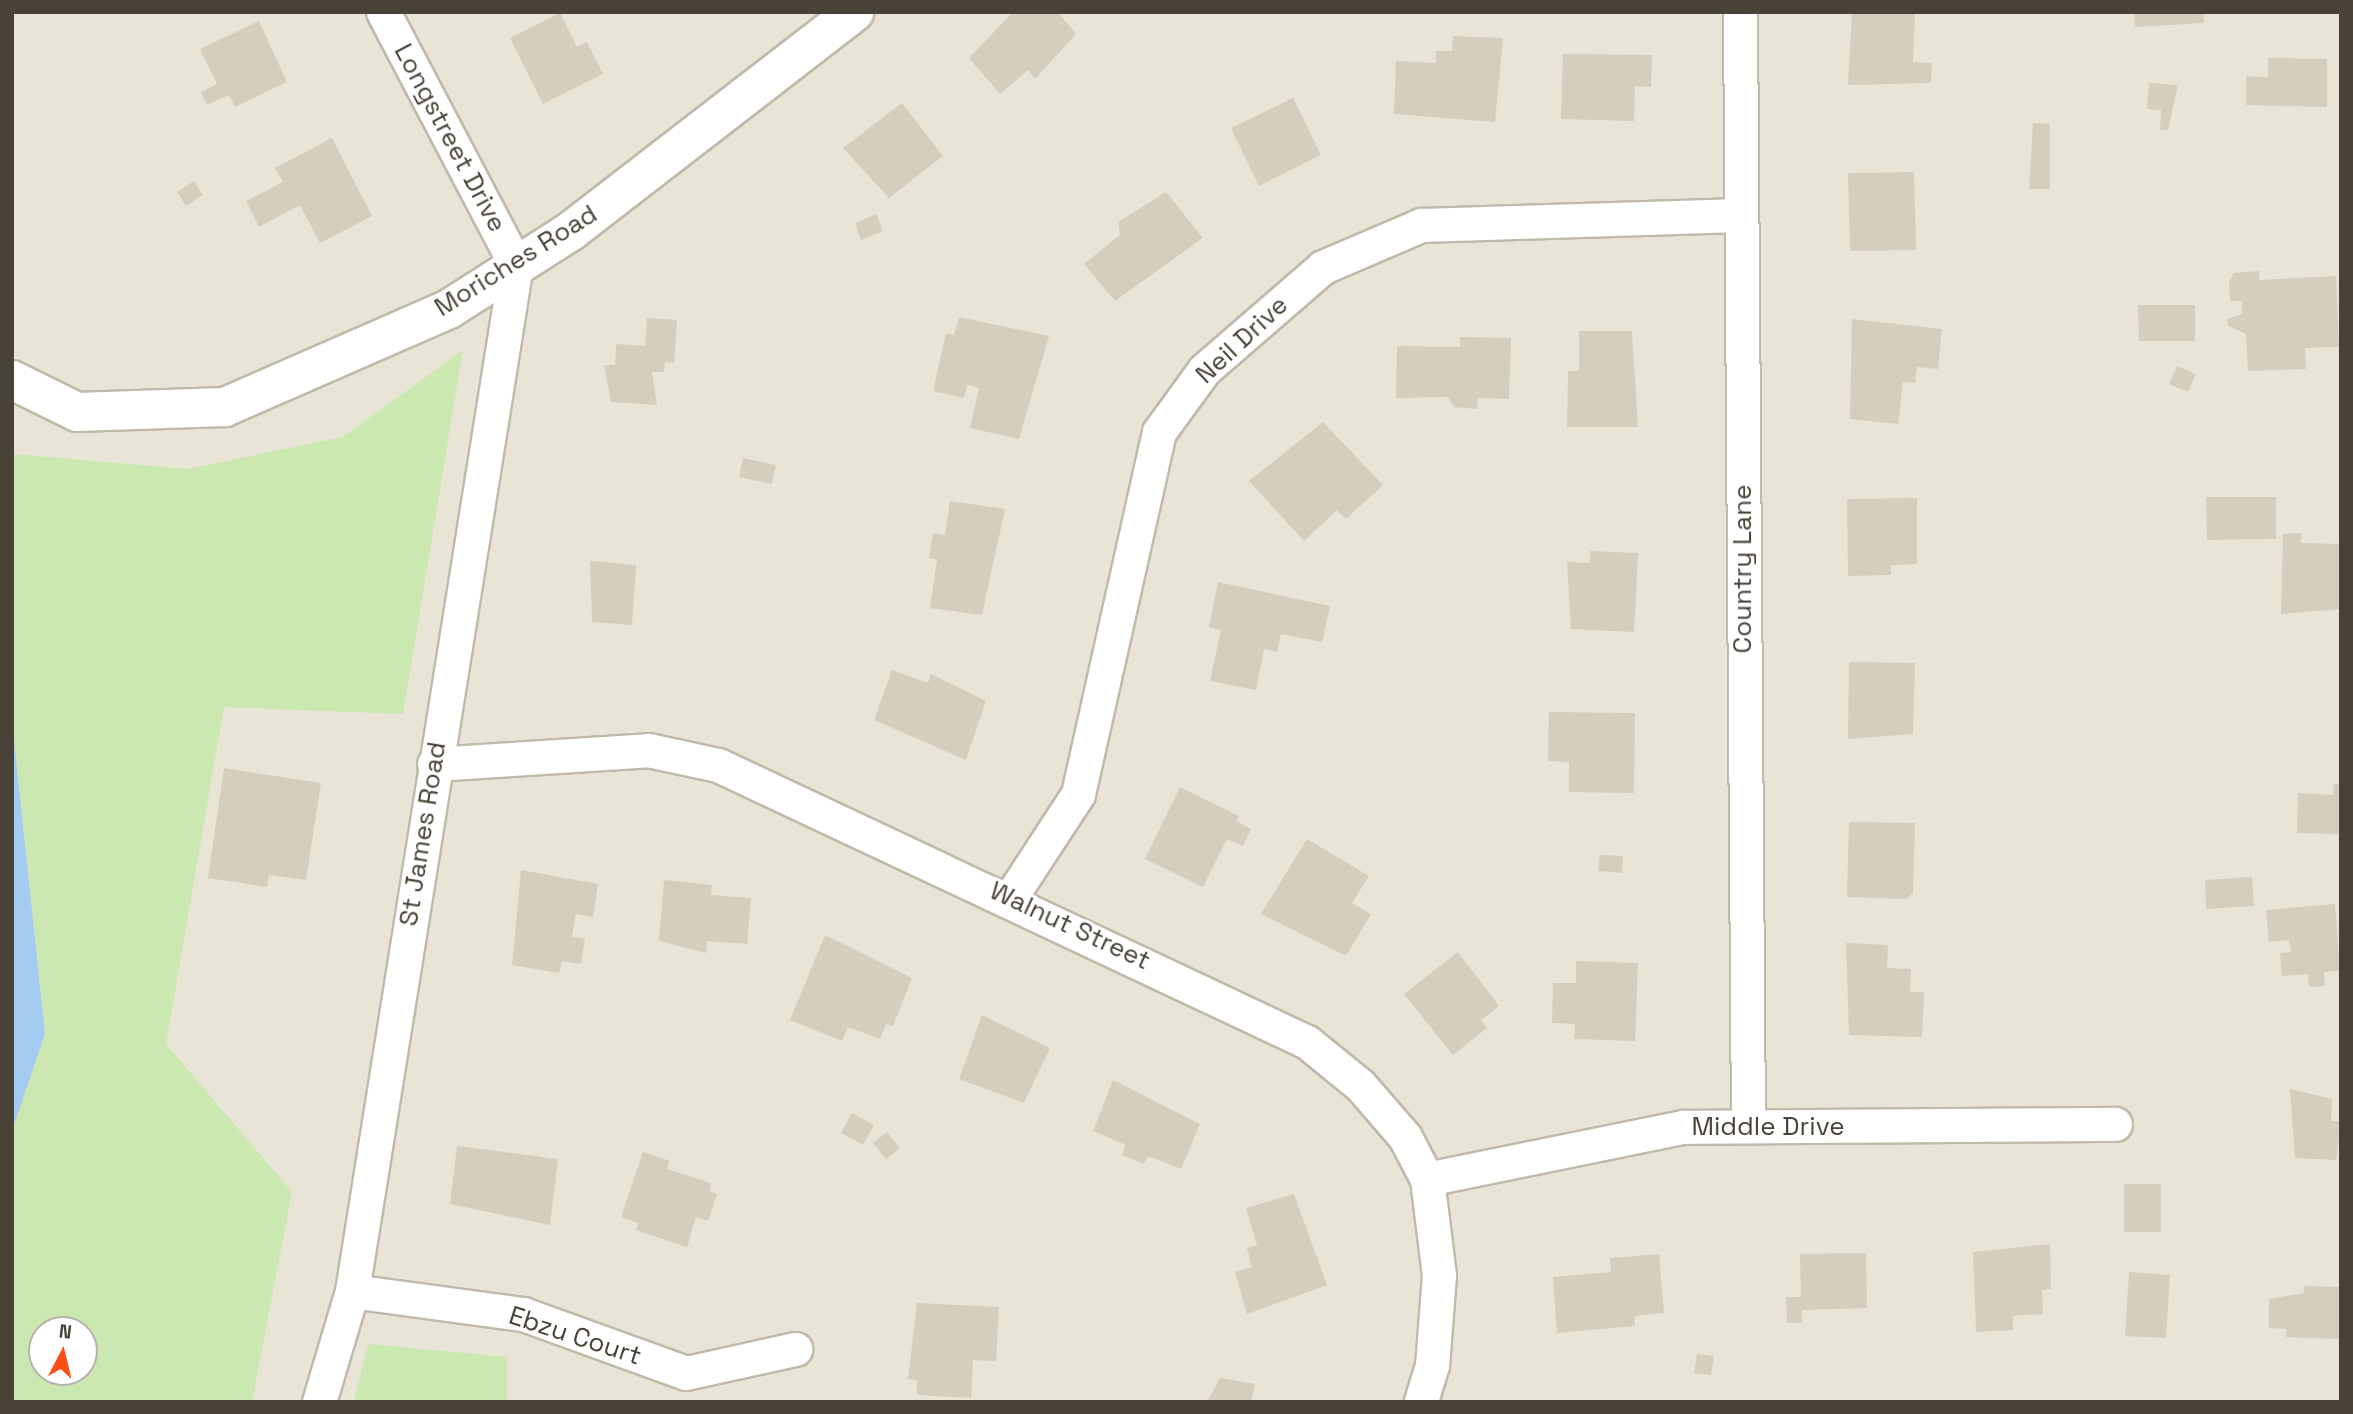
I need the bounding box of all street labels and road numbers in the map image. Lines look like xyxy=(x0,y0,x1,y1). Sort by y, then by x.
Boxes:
street label: Longstreet Drive xyxy=(387,39,513,237)
street label: Moriches Road xyxy=(429,199,603,323)
street label: Neil Drive xyxy=(1190,290,1294,390)
street label: Country Lane xyxy=(1727,484,1759,654)
street label: St James Road xyxy=(393,740,453,928)
street label: Walnut Street xyxy=(985,875,1155,977)
street label: Middle Drive xyxy=(1691,1111,1845,1143)
street label: Ebzu Court xyxy=(505,1300,645,1372)

